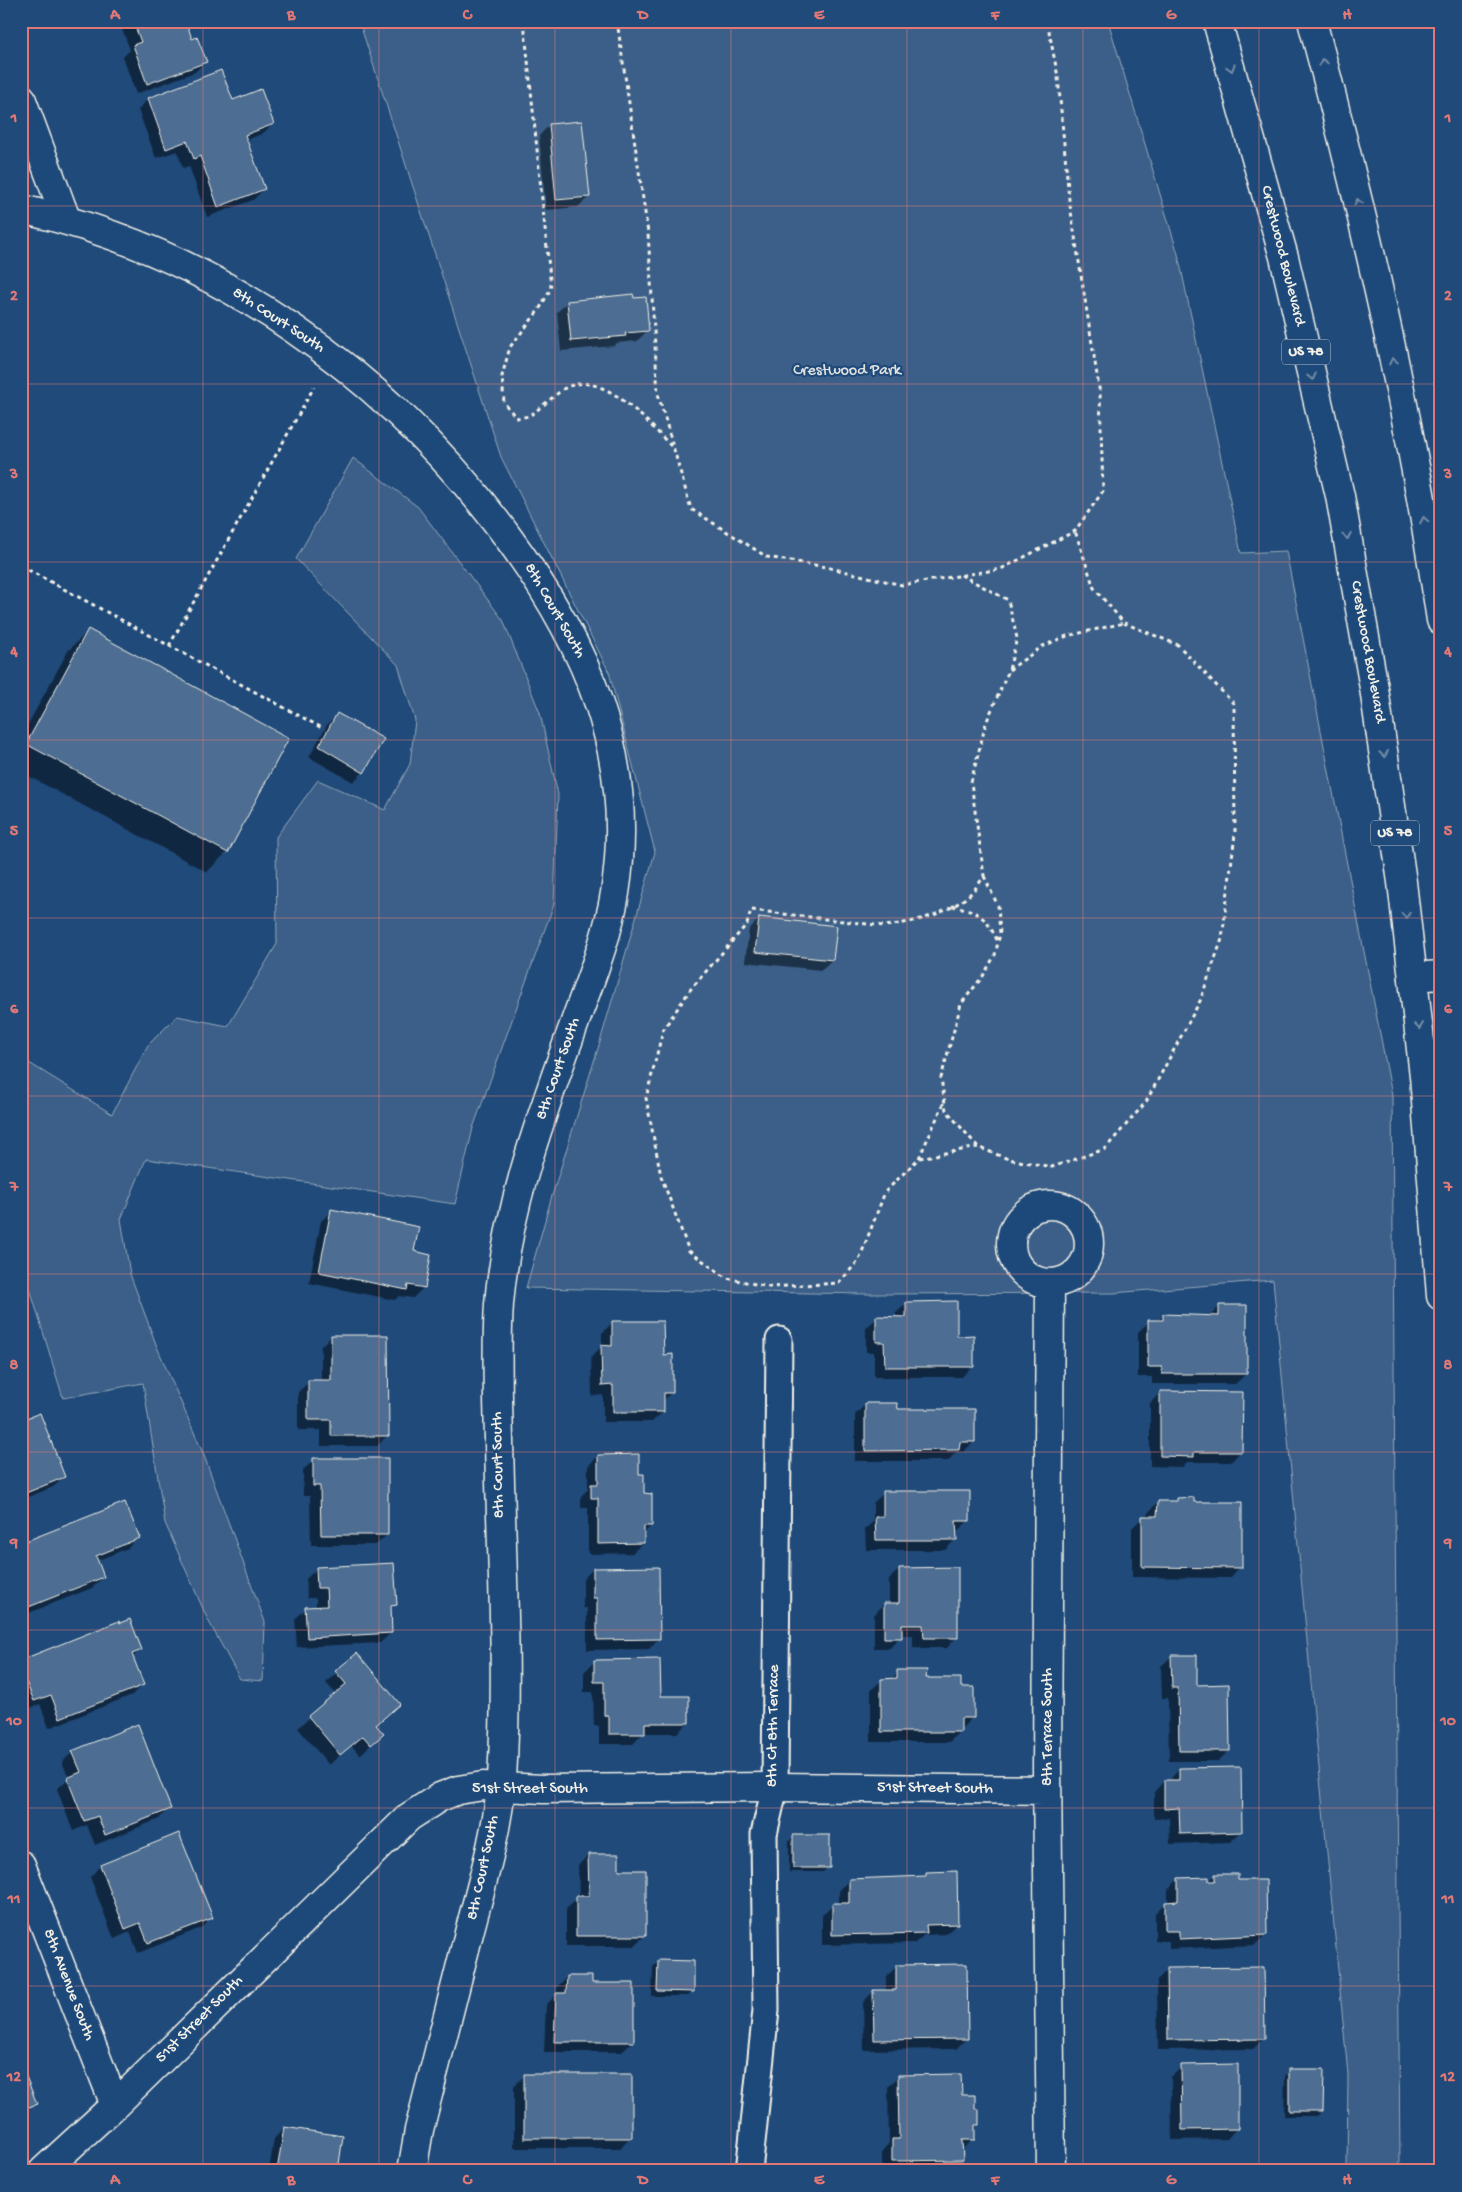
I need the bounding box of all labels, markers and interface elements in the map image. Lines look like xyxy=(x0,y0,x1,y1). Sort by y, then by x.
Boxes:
text: A xyxy=(109,7,121,26)
text: B xyxy=(286,7,296,26)
text: C xyxy=(462,7,473,26)
text: D xyxy=(636,7,649,26)
text: E xyxy=(814,7,825,26)
text: F xyxy=(990,7,1001,26)
text: G xyxy=(1166,7,1177,26)
text: H xyxy=(1342,7,1352,26)
one-way arrow xyxy=(1318,57,1329,66)
one-way arrow xyxy=(1225,63,1235,72)
text: 1 xyxy=(10,110,17,129)
text: 1 xyxy=(1444,110,1451,129)
street label: Crestwood Boulevard xyxy=(1255,184,1309,330)
one-way arrow xyxy=(1353,198,1364,207)
street label: 8th Court South xyxy=(228,284,328,358)
text: 2 xyxy=(10,288,18,307)
text: 2 xyxy=(1444,288,1452,307)
road number: US 78 xyxy=(1282,340,1330,364)
one-way arrow xyxy=(1388,356,1399,365)
park label: Crestwood Park xyxy=(793,362,903,381)
one-way arrow xyxy=(1306,373,1317,382)
text: 3 xyxy=(9,466,18,485)
text: 3 xyxy=(1443,466,1452,485)
one-way arrow xyxy=(1419,516,1429,525)
one-way arrow xyxy=(1342,532,1352,540)
street label: 8th Court South xyxy=(519,560,589,662)
street label: Crestwood Boulevard xyxy=(1345,579,1389,726)
text: 4 xyxy=(9,644,18,663)
text: 4 xyxy=(1443,644,1452,663)
one-way arrow xyxy=(1378,750,1389,758)
road number: US 78 xyxy=(1371,820,1419,846)
text: 5 xyxy=(10,823,19,842)
text: 5 xyxy=(1444,823,1453,842)
one-way arrow xyxy=(1400,911,1411,919)
text: 6 xyxy=(10,1001,19,1020)
text: 6 xyxy=(1444,1001,1453,1020)
street label: 8th Court South xyxy=(533,1015,585,1122)
one-way arrow xyxy=(1413,1022,1424,1030)
text: 7 xyxy=(9,1179,19,1198)
text: 7 xyxy=(1443,1179,1453,1198)
text: 8 xyxy=(10,1357,19,1376)
text: 8 xyxy=(1444,1357,1453,1376)
street label: 8th Court South xyxy=(489,1411,509,1518)
text: 9 xyxy=(9,1535,18,1554)
text: 9 xyxy=(1443,1535,1452,1554)
street label: 8th Ct 8th Terrace xyxy=(763,1664,785,1787)
street label: 8th Terrace South xyxy=(1039,1668,1058,1786)
text: 10 xyxy=(5,1713,22,1732)
text: 10 xyxy=(1439,1713,1456,1732)
street label: 51st Street South xyxy=(877,1778,994,1800)
street label: 51st Street South xyxy=(472,1780,588,1799)
street label: 8th Court South xyxy=(464,1814,504,1922)
text: 11 xyxy=(7,1891,20,1910)
text: 11 xyxy=(1441,1891,1454,1910)
street label: 8th Avenue South xyxy=(38,1927,98,2044)
street label: 51st Street South xyxy=(152,1972,248,2068)
text: 12 xyxy=(6,2069,21,2088)
text: 12 xyxy=(1440,2069,1455,2088)
text: A xyxy=(109,2172,121,2191)
text: B xyxy=(286,2172,296,2191)
text: C xyxy=(462,2172,473,2191)
text: D xyxy=(636,2172,649,2191)
text: E xyxy=(814,2172,825,2191)
text: F xyxy=(990,2172,1001,2191)
text: G xyxy=(1166,2172,1177,2191)
text: H xyxy=(1342,2172,1352,2191)

